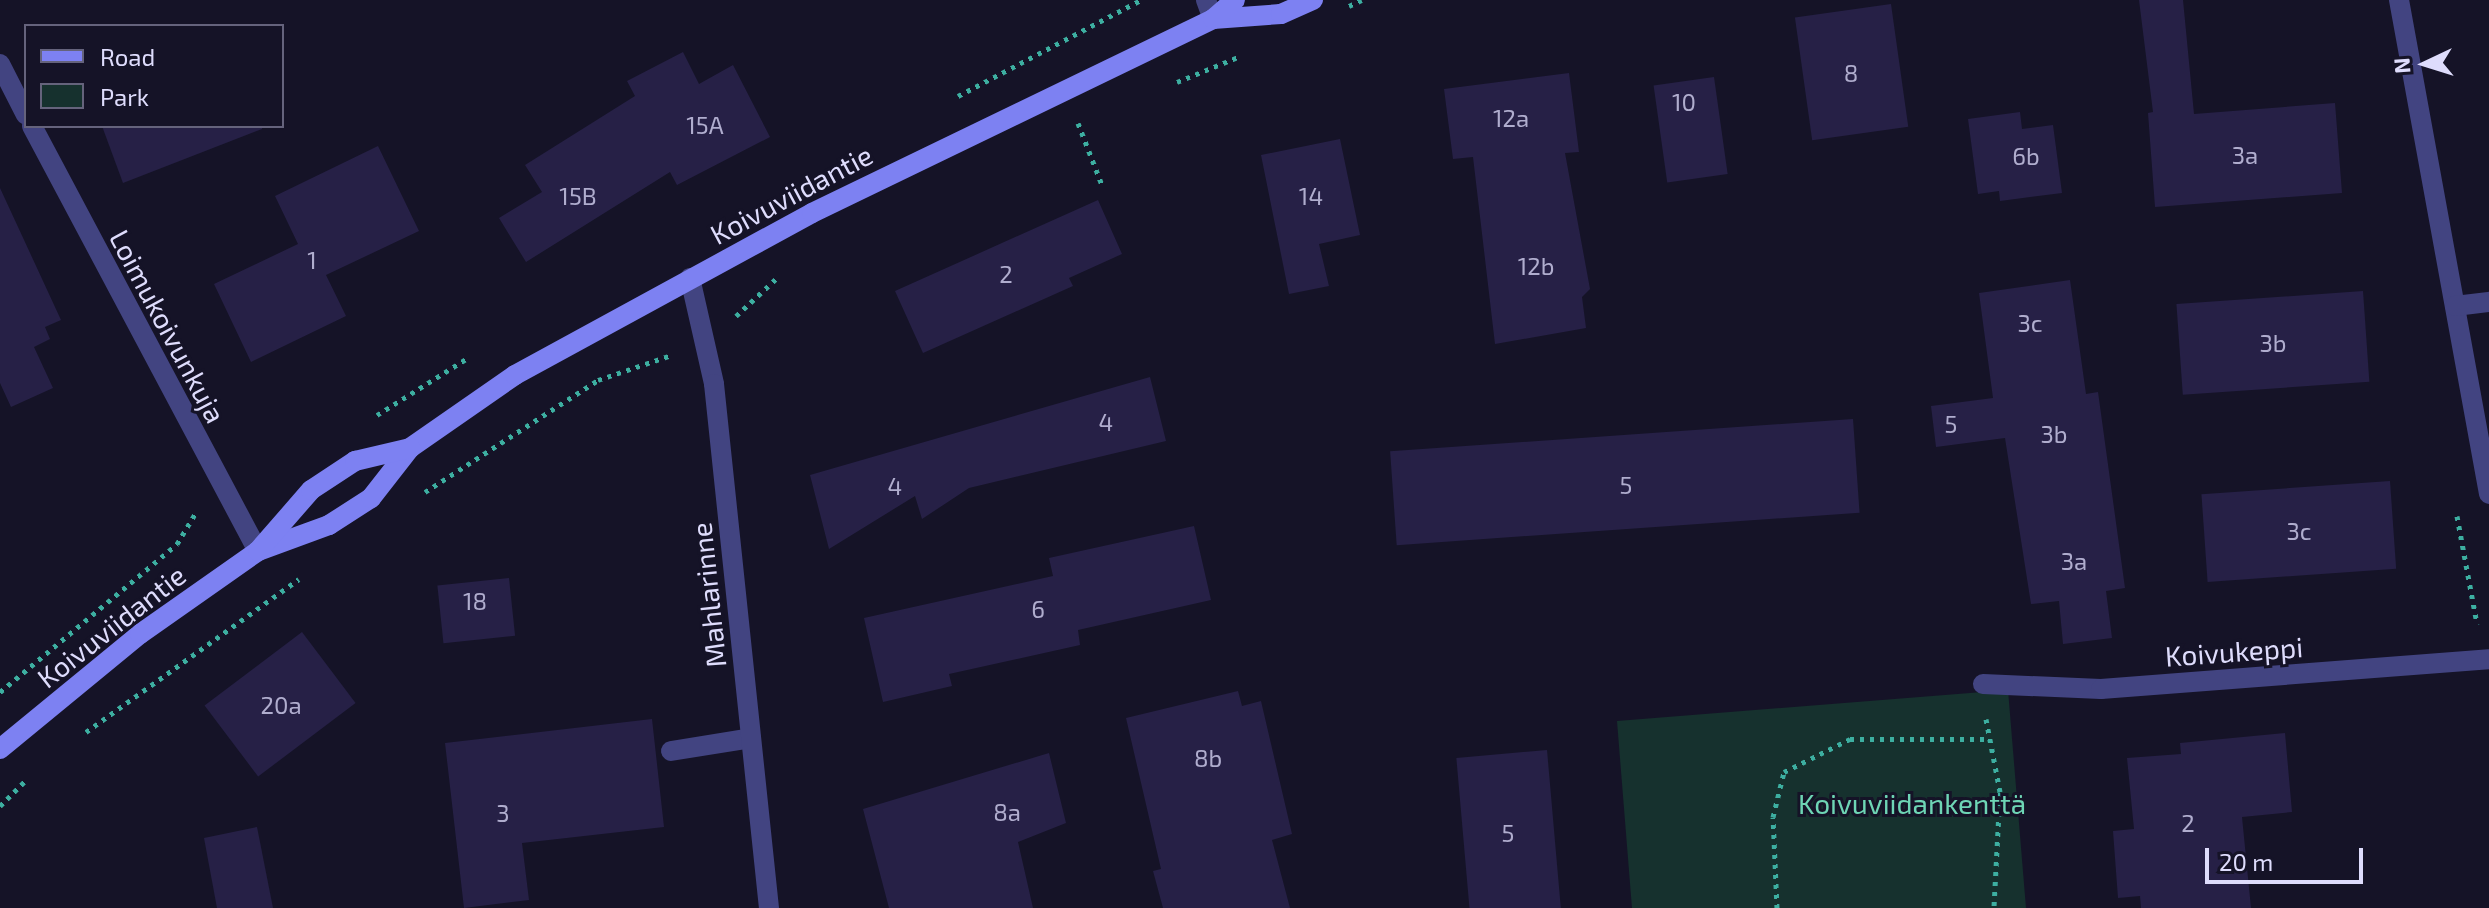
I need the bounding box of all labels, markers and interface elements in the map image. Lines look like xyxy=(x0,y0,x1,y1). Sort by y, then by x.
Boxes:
legend xyxy=(24,24,284,128)
north arrow xyxy=(2385,24,2465,104)
text: Road xyxy=(100,42,155,71)
text: N xyxy=(2388,57,2415,75)
house number: 8 xyxy=(1844,59,1858,87)
text: Park xyxy=(100,82,149,111)
house number: 10 xyxy=(1672,88,1696,116)
house number: 12a xyxy=(1493,104,1529,132)
house number: 15A xyxy=(686,111,724,139)
street label: Koivuviidantie xyxy=(704,137,878,251)
house number: 3a xyxy=(2232,141,2258,169)
house number: 6b xyxy=(2012,142,2040,170)
house number: 15B xyxy=(559,182,597,210)
house number: 14 xyxy=(1299,182,1323,210)
street label: Loimukoivunkuja xyxy=(103,224,233,428)
house number: 1 xyxy=(307,246,317,274)
house number: 12b xyxy=(1518,252,1554,280)
house number: 2 xyxy=(999,260,1013,288)
house number: 3c xyxy=(2017,309,2043,337)
house number: 3b xyxy=(2259,329,2287,357)
house number: 4 xyxy=(1099,408,1113,436)
house number: 5 xyxy=(1945,410,1957,438)
house number: 3b xyxy=(2040,420,2068,448)
house number: 5 xyxy=(1620,471,1632,499)
house number: 4 xyxy=(888,472,902,500)
house number: 3c xyxy=(2286,517,2312,545)
street label: Mahlarinne xyxy=(684,521,732,669)
house number: 3a xyxy=(2061,547,2087,575)
street label: Koivuviidantie xyxy=(30,558,192,694)
house number: 18 xyxy=(463,587,487,615)
house number: 6 xyxy=(1031,595,1045,623)
street label: Koivukeppi xyxy=(2164,629,2304,673)
house number: 20a xyxy=(260,691,302,719)
house number: 8b xyxy=(1194,744,1222,772)
park label: Koivuviidankenttä xyxy=(1798,786,2026,820)
house number: 8a xyxy=(993,798,1021,826)
house number: 3 xyxy=(496,799,510,827)
house number: 2 xyxy=(2181,809,2195,837)
house number: 5 xyxy=(1502,819,1514,847)
scale bar xyxy=(2209,832,2367,882)
text: 20 m xyxy=(2219,847,2273,876)

